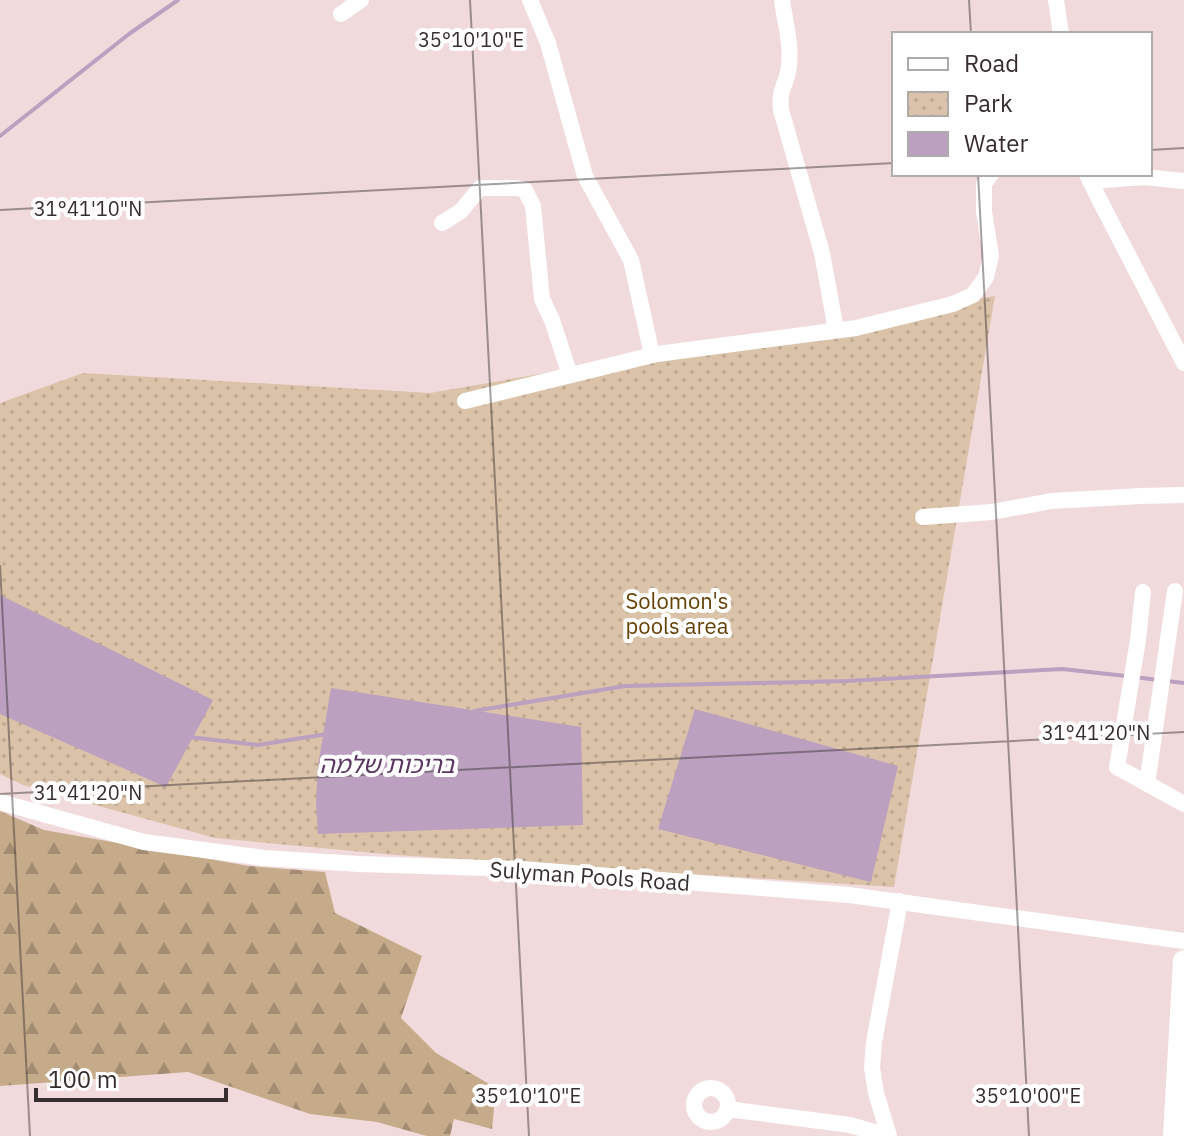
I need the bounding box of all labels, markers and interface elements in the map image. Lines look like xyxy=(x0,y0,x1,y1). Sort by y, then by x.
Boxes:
text: 35°10'10"E xyxy=(418,26,524,53)
legend xyxy=(892,32,1152,176)
text: Road xyxy=(964,47,1019,79)
text: Park xyxy=(964,87,1013,119)
text: Water xyxy=(964,127,1028,159)
text: 31°41'10"N xyxy=(34,195,142,222)
park label: Solomon's pools area xyxy=(625,586,729,640)
text: 31°41'20"N xyxy=(1042,719,1150,746)
water label: בריכות שלמה xyxy=(319,748,456,780)
text: 31°41'20"N xyxy=(34,779,142,806)
street label: Sulyman Pools Road xyxy=(489,854,691,897)
scale bar xyxy=(36,1052,226,1102)
text: 100 m xyxy=(48,1063,118,1095)
text: 35°10'10"E xyxy=(475,1082,581,1109)
text: 35°10'00"E xyxy=(975,1082,1081,1109)

